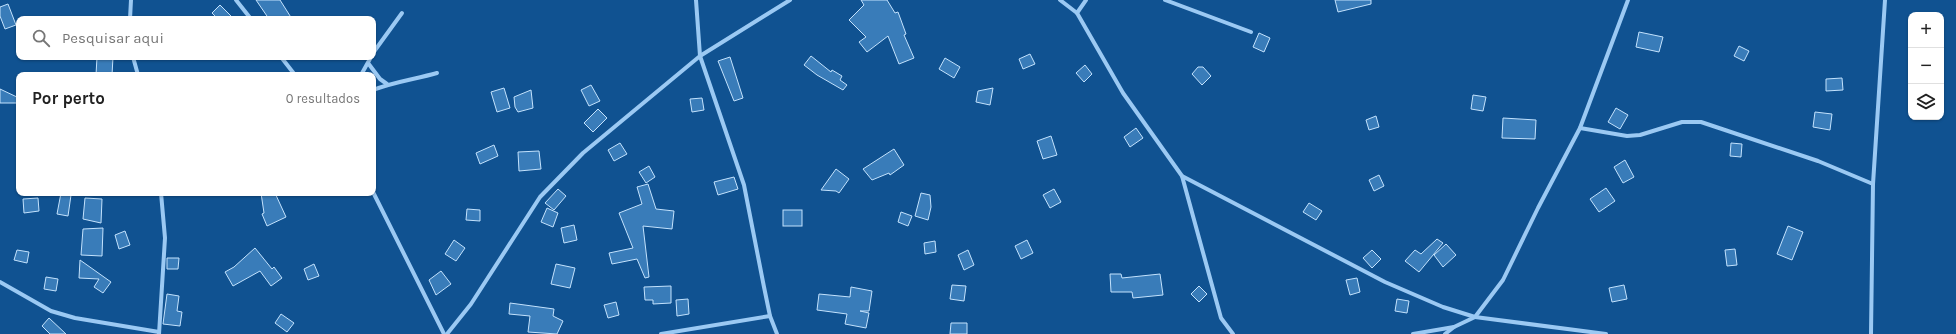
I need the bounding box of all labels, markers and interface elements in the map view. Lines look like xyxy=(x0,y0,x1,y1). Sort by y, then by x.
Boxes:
map controls xyxy=(1908,12,1944,120)
button: + xyxy=(1908,12,1944,48)
search box xyxy=(16,16,376,60)
icon: search xyxy=(30,27,52,49)
text: Pesquisar aqui xyxy=(62,29,164,47)
button: − xyxy=(1908,48,1944,84)
button: layers xyxy=(1908,84,1944,120)
text: Por perto xyxy=(32,88,105,108)
text: 0 resultados xyxy=(286,91,360,106)

